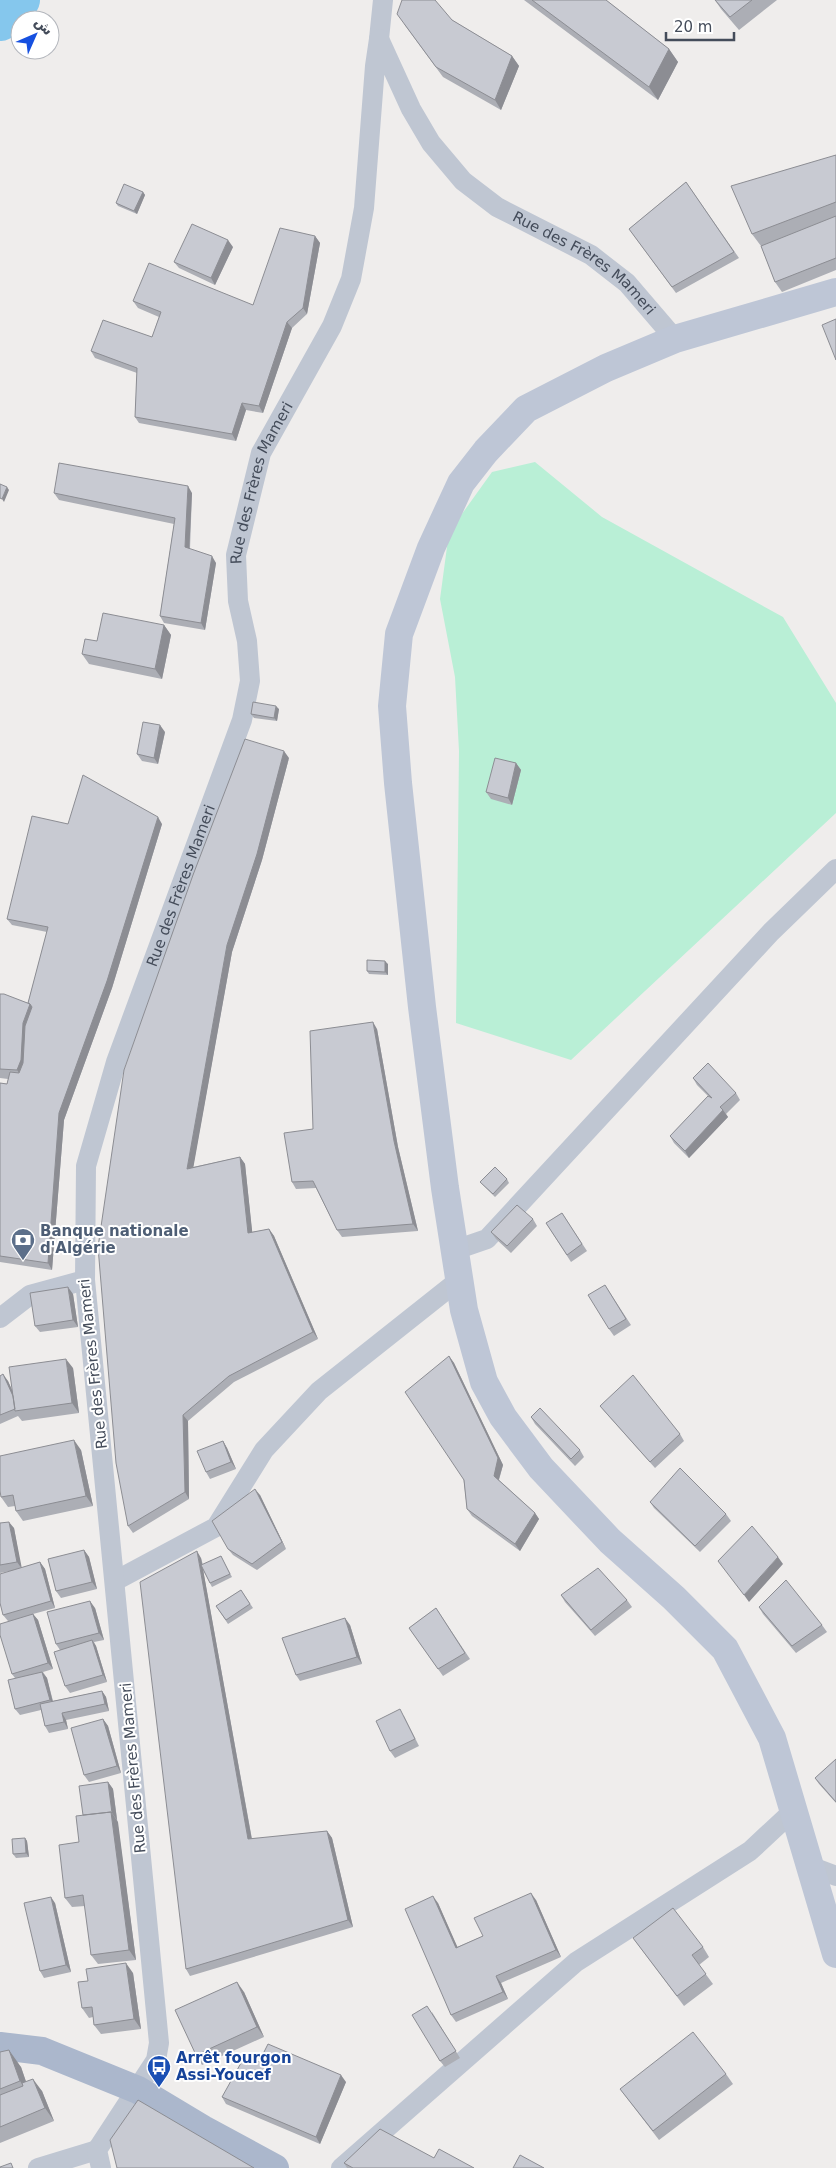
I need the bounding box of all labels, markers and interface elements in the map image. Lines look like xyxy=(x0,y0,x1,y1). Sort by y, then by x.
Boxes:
north arrow xyxy=(10,10,60,60)
scale bar xyxy=(666,10,734,42)
text: ش xyxy=(32,13,57,38)
text: 20 m xyxy=(674,18,712,36)
street label: Rue des Frères Mameri xyxy=(510,208,659,318)
street label: Rue des Frères Mameri xyxy=(227,399,297,565)
street label: Rue des Frères Mameri xyxy=(143,802,219,969)
place label: Banque nationale d'Algérie xyxy=(40,1222,189,1257)
bank icon: Banque nationale d'Algérie xyxy=(10,1227,36,1261)
street label: Rue des Frères Mameri xyxy=(75,1278,111,1450)
street label: Rue des Frères Mameri xyxy=(117,1682,149,1854)
place label: Arrêt fourgon Assi-Youcef xyxy=(176,2049,292,2084)
bus stop icon: Arrêt fourgon Assi-Youcef xyxy=(146,2054,172,2088)

